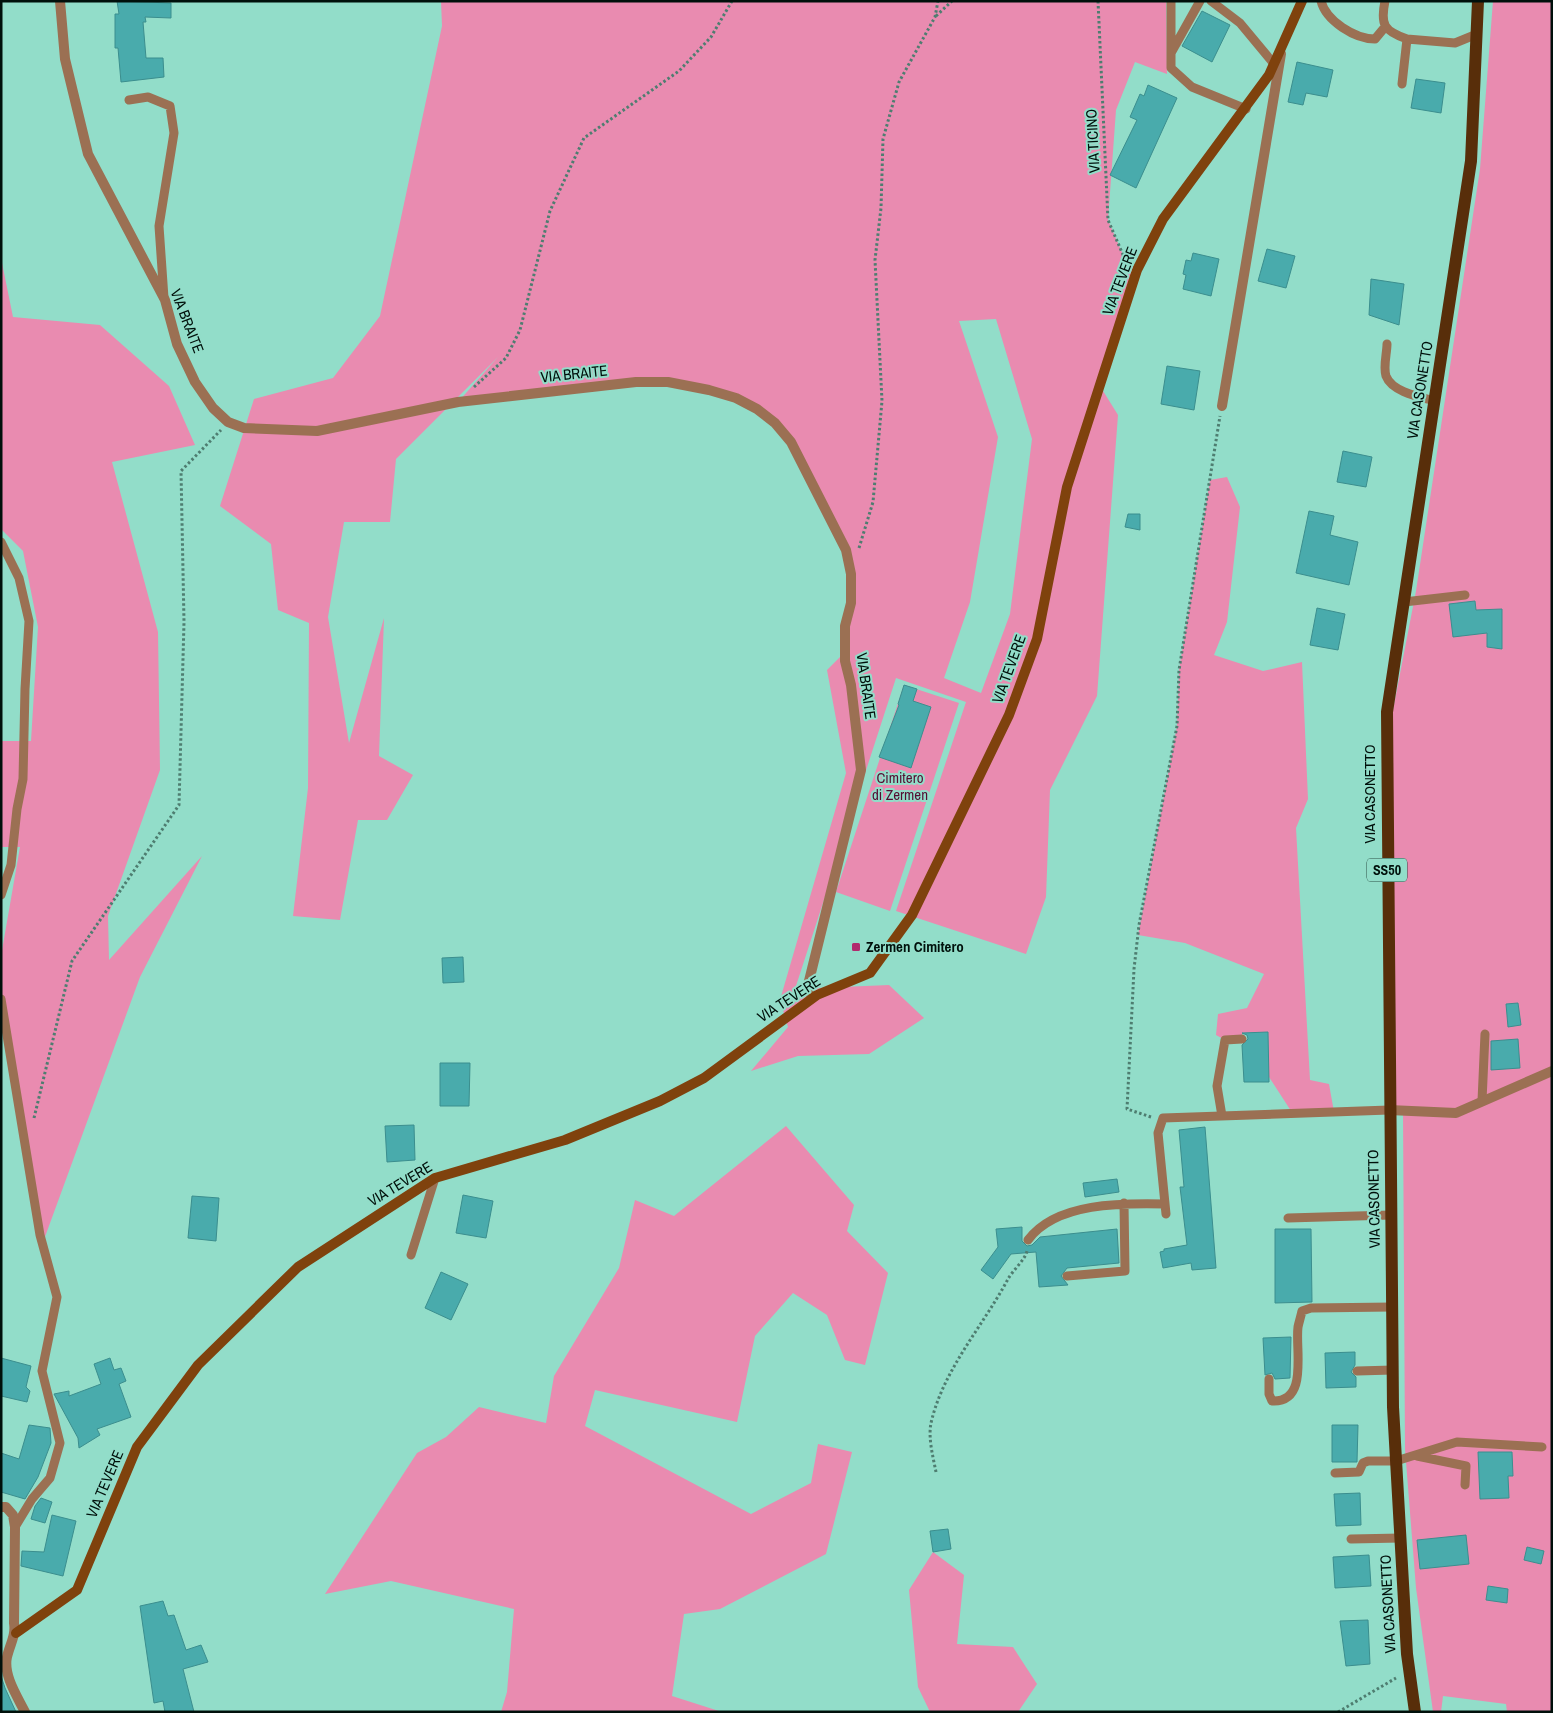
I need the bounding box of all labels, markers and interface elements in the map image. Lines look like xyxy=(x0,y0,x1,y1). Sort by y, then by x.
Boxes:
street label: VIA TICINO xyxy=(1080,108,1105,174)
street label: VIA TEVERE xyxy=(1097,244,1142,318)
street label: VIA BRAITE xyxy=(166,286,209,356)
street label: VIA CASONETTO xyxy=(1401,339,1438,440)
street label: VIA BRAITE xyxy=(540,360,608,387)
street label: VIA TEVERE xyxy=(986,632,1031,706)
street label: VIA BRAITE xyxy=(851,651,882,721)
street label: VIA CASONETTO xyxy=(1359,745,1380,843)
park label: Cimitero di Zermen xyxy=(872,767,928,805)
road number: SS50 xyxy=(1367,858,1407,882)
place label: Zermen Cimitero xyxy=(866,936,964,957)
marker: Zermen Cimitero xyxy=(850,941,862,953)
street label: VIA TEVERE xyxy=(753,970,824,1027)
street label: VIA CASONETTO xyxy=(1362,1149,1385,1249)
street label: VIA TEVERE xyxy=(364,1156,436,1211)
street label: VIA TEVERE xyxy=(81,1447,128,1521)
street label: VIA CASONETTO xyxy=(1374,1554,1401,1654)

